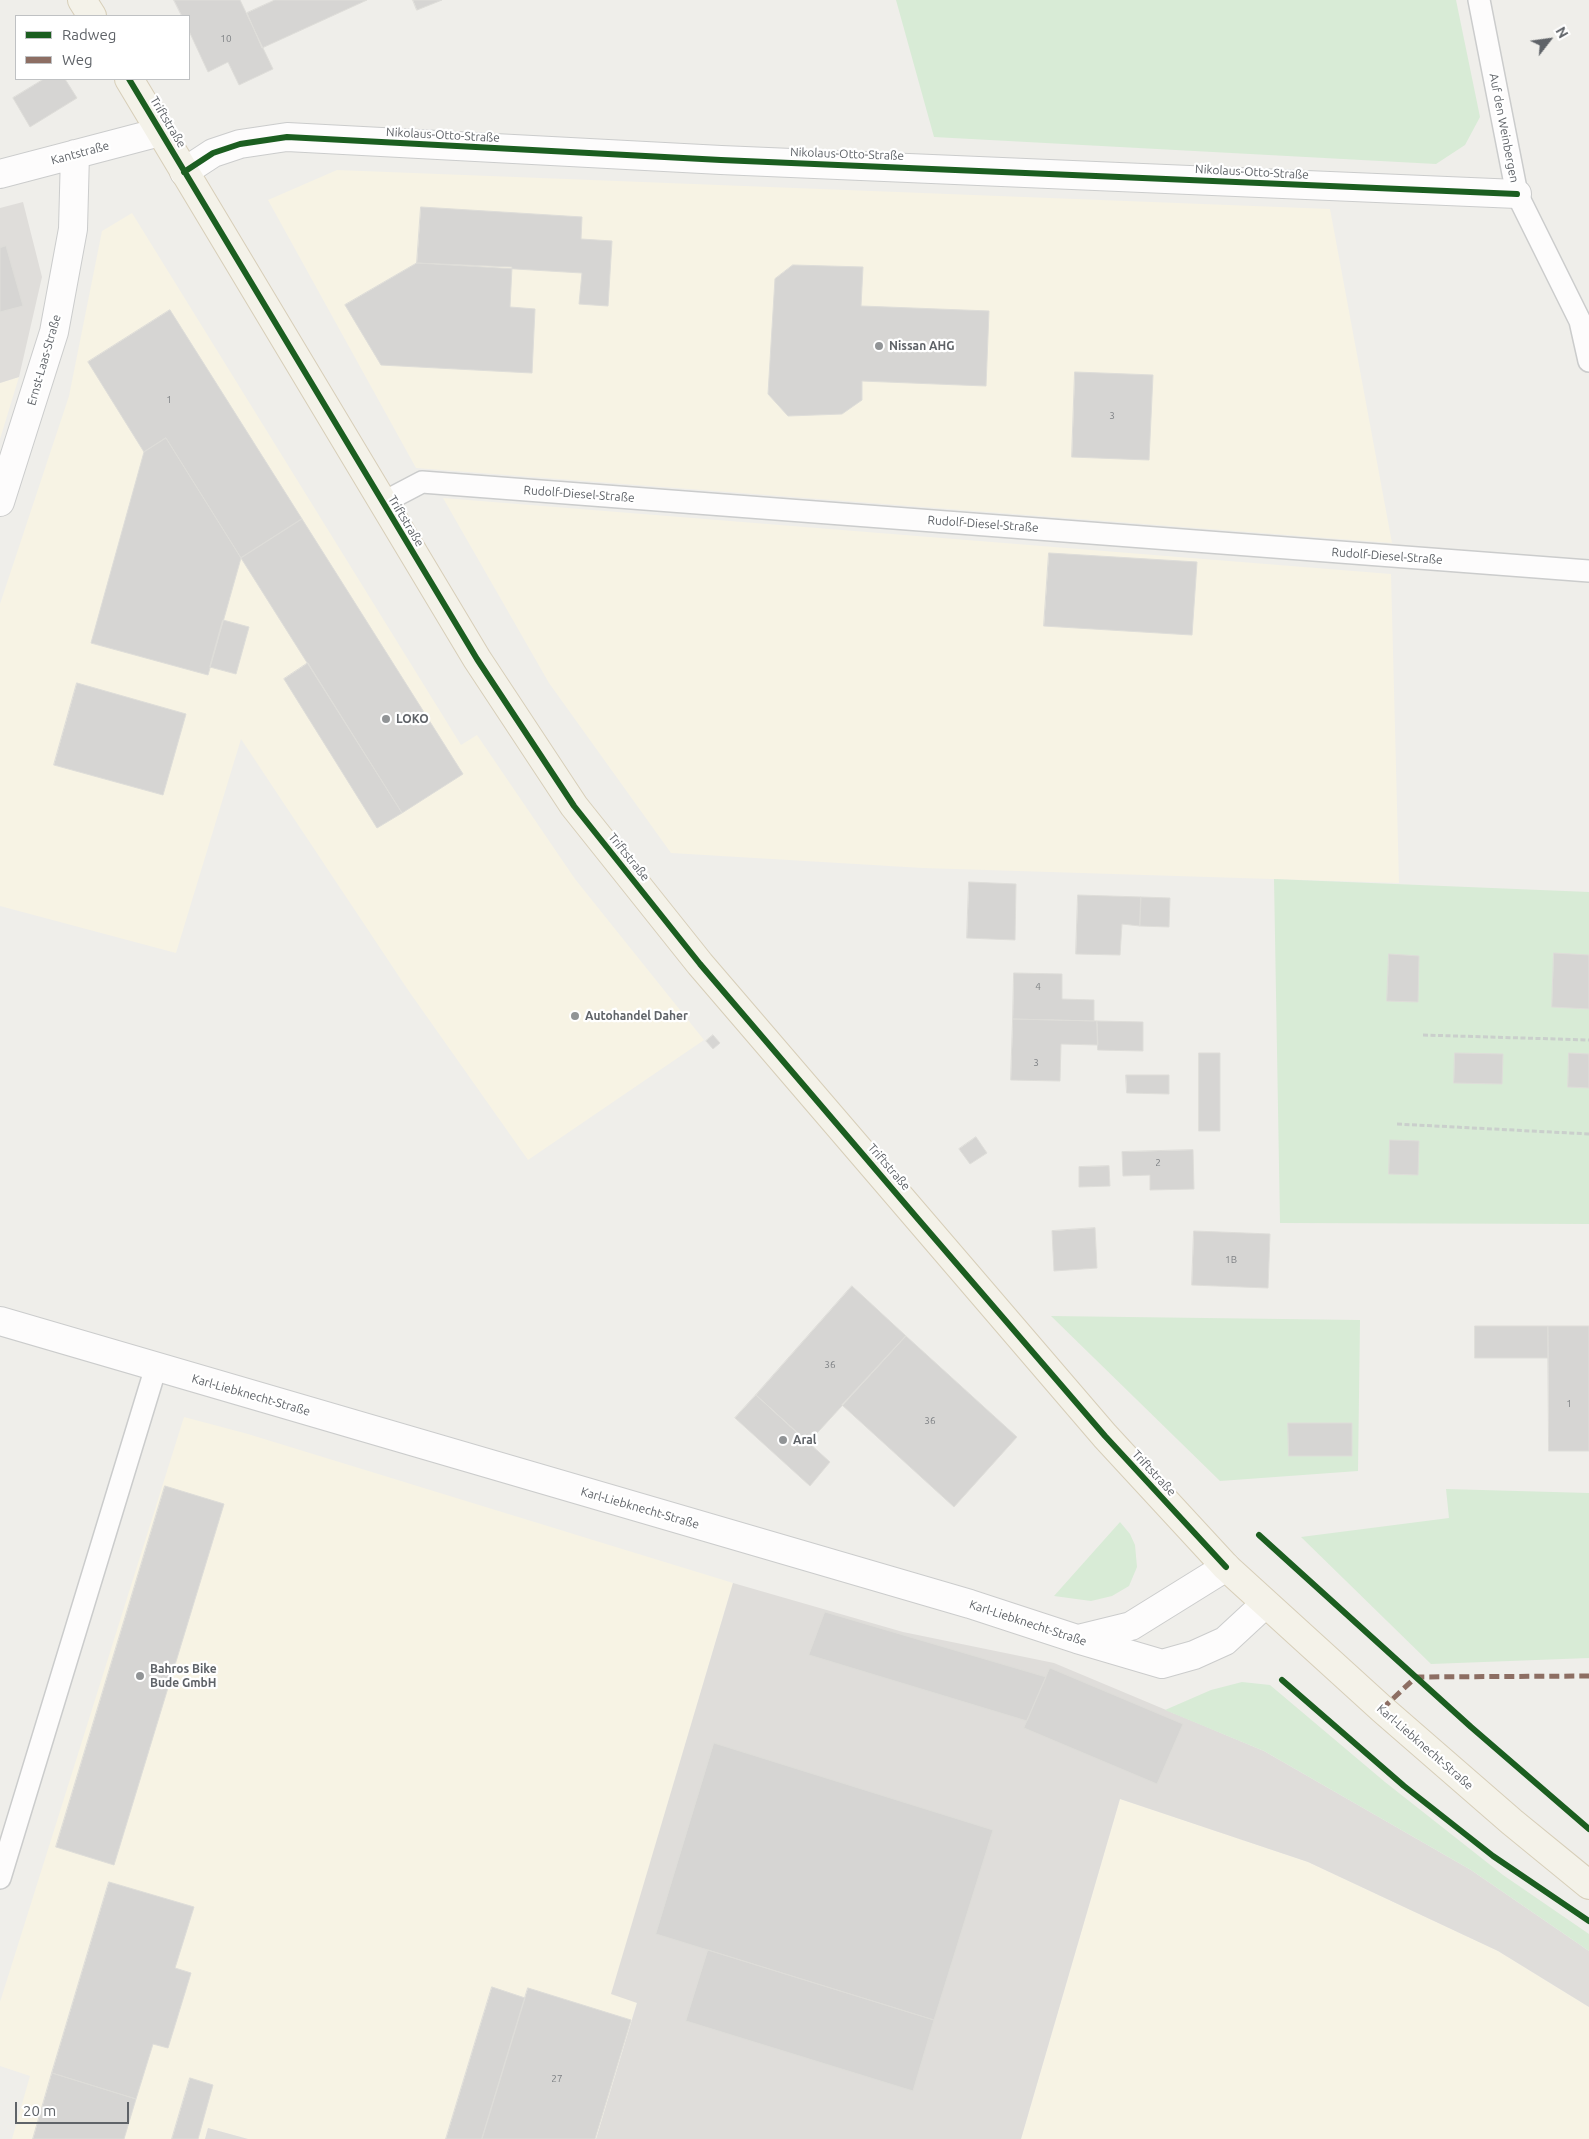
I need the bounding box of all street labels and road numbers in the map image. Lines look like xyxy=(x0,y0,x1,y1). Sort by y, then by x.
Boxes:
street label: Auf den Weinbergen xyxy=(1486,72,1522,184)
street label: Triftstraße xyxy=(147,94,189,150)
street label: Nikolaus-Otto-Straße xyxy=(386,125,500,145)
street label: Kantstraße xyxy=(49,138,111,168)
street label: Nikolaus-Otto-Straße xyxy=(790,145,904,163)
street label: Nikolaus-Otto-Straße xyxy=(1195,162,1309,182)
street label: Ernst-Laas-Straße xyxy=(24,313,64,407)
street label: Rudolf-Diesel-Straße xyxy=(523,483,635,505)
street label: Triftstraße xyxy=(385,493,427,549)
street label: Rudolf-Diesel-Straße xyxy=(927,513,1039,535)
street label: Rudolf-Diesel-Straße xyxy=(1331,545,1443,567)
street label: Triftstraße xyxy=(605,830,653,884)
street label: Triftstraße xyxy=(865,1141,913,1193)
street label: Karl-Liebknecht-Straße xyxy=(190,1371,312,1419)
street label: Triftstraße xyxy=(1129,1447,1179,1499)
street label: Karl-Liebknecht-Straße xyxy=(579,1484,701,1532)
street label: Karl-Liebknecht-Straße xyxy=(967,1597,1089,1649)
street label: Karl-Liebknecht-Straße xyxy=(1374,1701,1476,1793)

